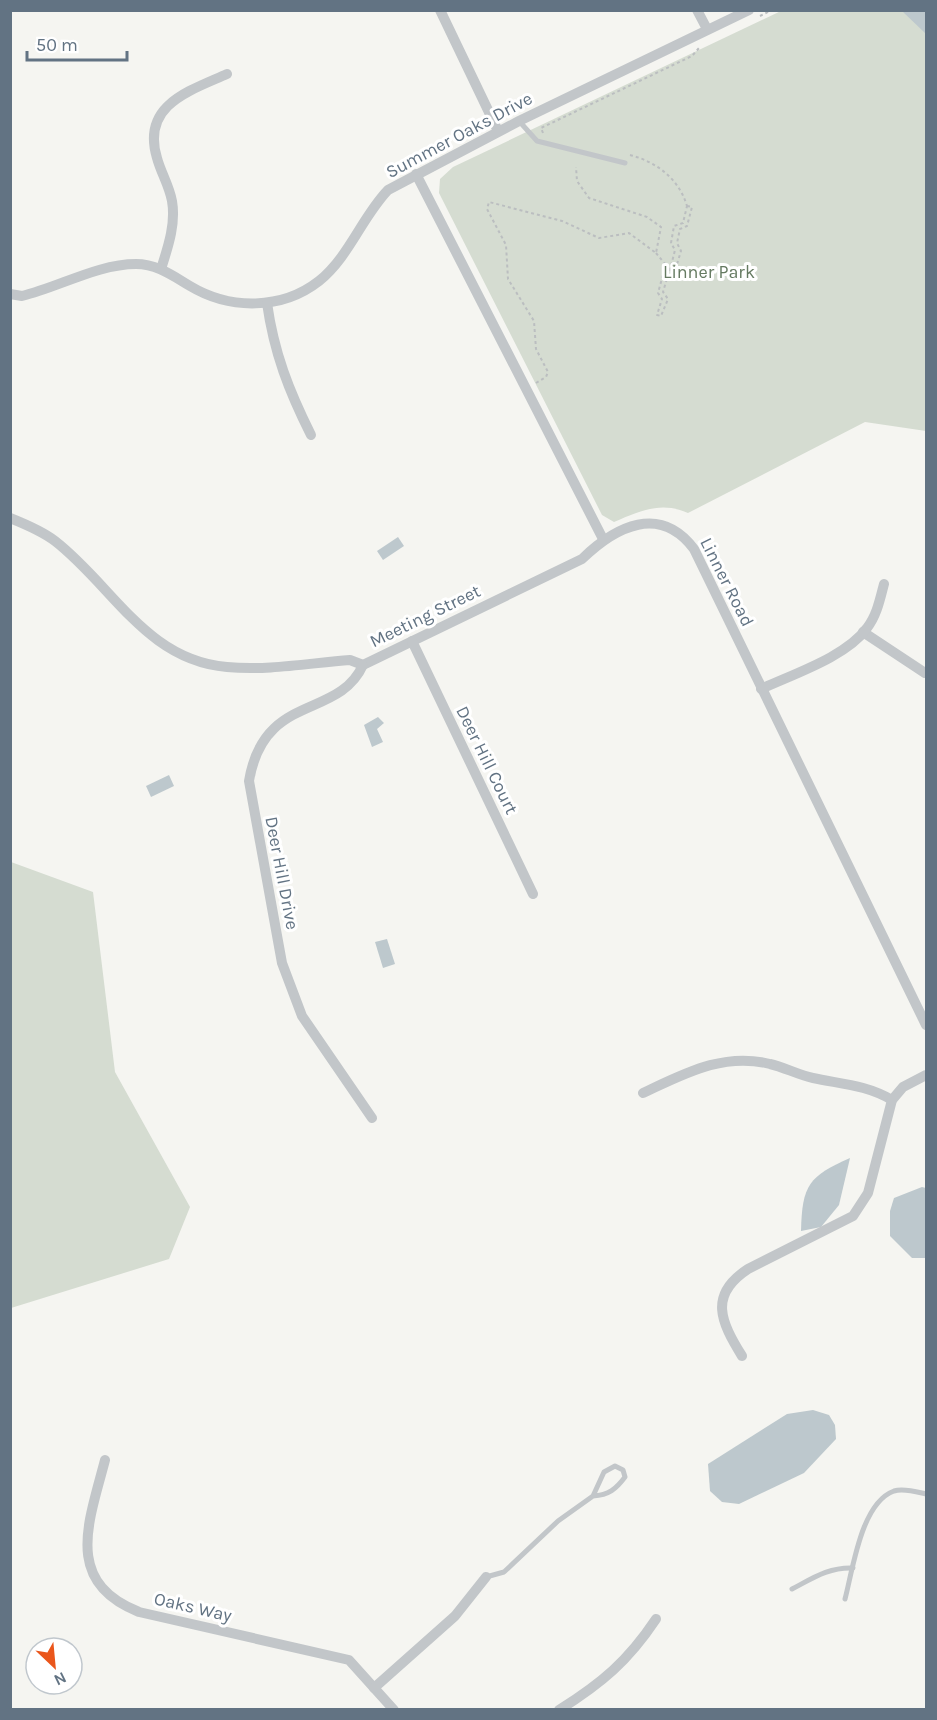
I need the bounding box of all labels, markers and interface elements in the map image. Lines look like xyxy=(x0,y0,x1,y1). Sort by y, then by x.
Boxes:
scale bar xyxy=(27,24,128,62)
text: 50 m xyxy=(36,34,78,56)
street label: Summer Oaks Drive xyxy=(382,87,536,183)
park label: Linner Park xyxy=(663,261,755,283)
street label: Linner Road xyxy=(695,534,759,630)
street label: Meeting Street xyxy=(366,580,484,652)
street label: Deer Hill Court xyxy=(451,702,523,818)
street label: Deer Hill Drive xyxy=(260,814,304,932)
street label: Oaks Way xyxy=(152,1587,235,1627)
north arrow xyxy=(24,1636,84,1696)
text: N xyxy=(51,1668,70,1690)

